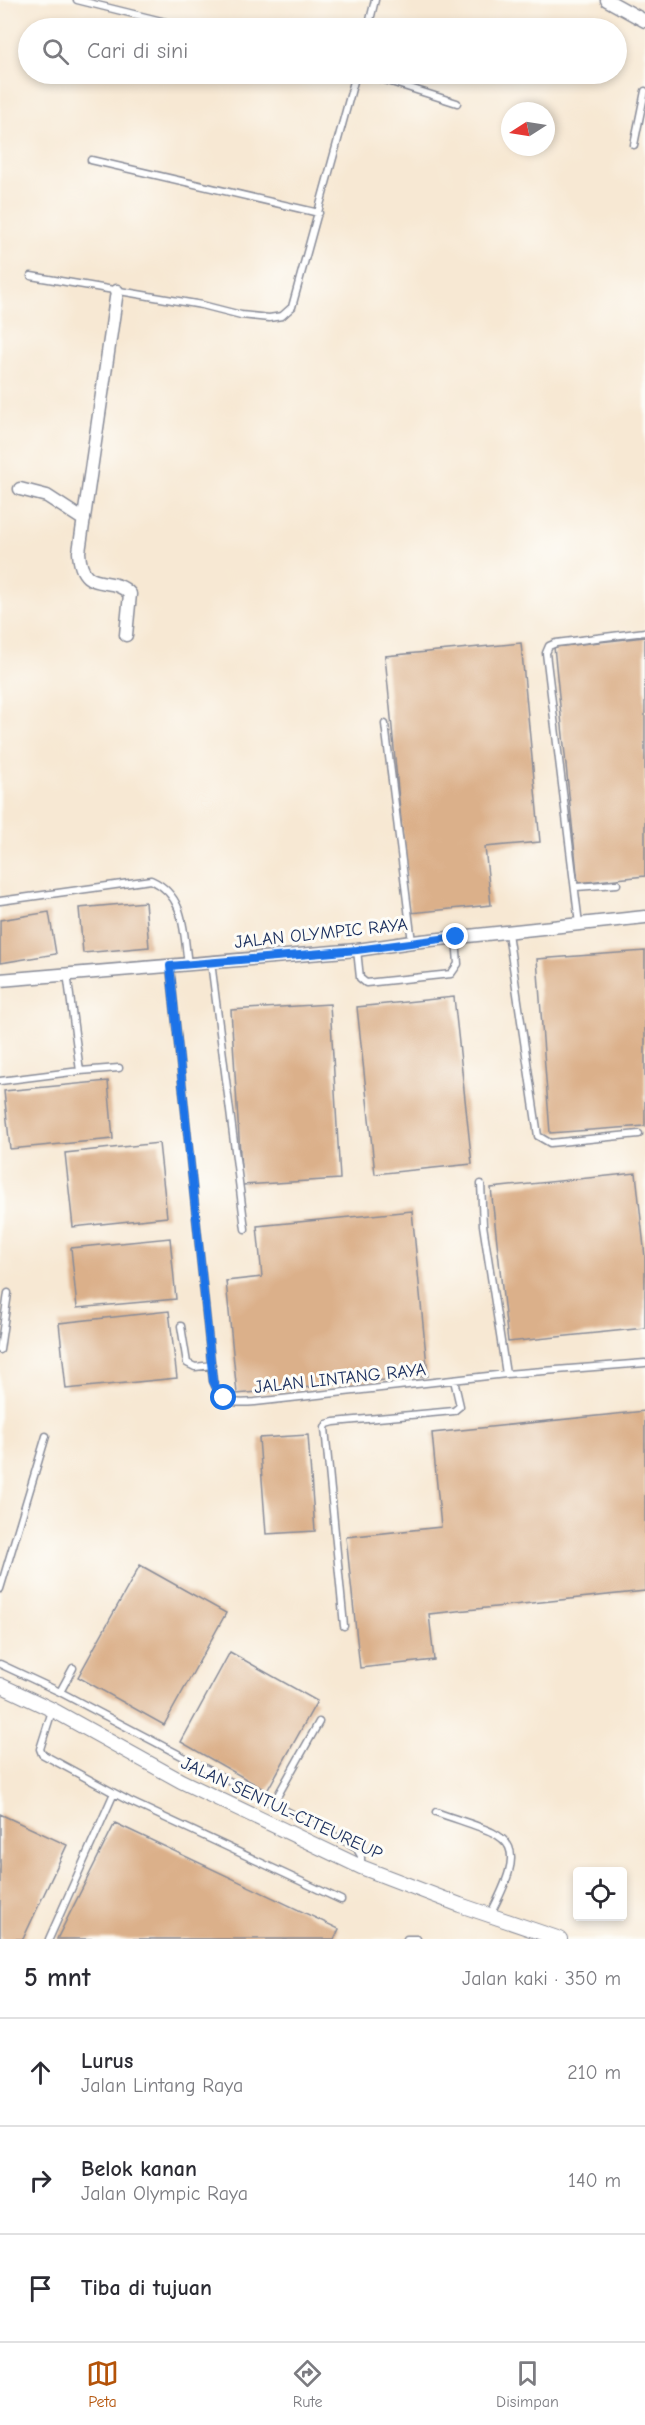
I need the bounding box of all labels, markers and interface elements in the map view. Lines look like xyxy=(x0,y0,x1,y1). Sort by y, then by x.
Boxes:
search box xyxy=(18,18,627,84)
icon: search xyxy=(39,35,72,68)
text: Cari di sini xyxy=(87,38,188,64)
north arrow xyxy=(501,102,555,156)
street label: JALAN OLYMPIC RAYA xyxy=(233,914,409,953)
route end xyxy=(442,923,468,949)
street label: JALAN LINTANG RAYA xyxy=(253,1359,427,1398)
route start xyxy=(210,1384,236,1410)
street label: JALAN SENTUL-CITEUREUP xyxy=(178,1752,386,1864)
map controls xyxy=(573,1867,627,1921)
button: locate xyxy=(573,1867,627,1921)
text: 5 mnt xyxy=(24,1963,90,1993)
text: Jalan kaki · 350 m xyxy=(462,1967,621,1990)
text: Lurus xyxy=(81,2048,133,2074)
icon: ahead xyxy=(24,2056,57,2089)
text: 210 m xyxy=(567,2061,621,2084)
text: Jalan Lintang Raya xyxy=(81,2074,243,2097)
text: Belok kanan xyxy=(81,2156,197,2182)
icon: right xyxy=(24,2164,57,2197)
text: 140 m xyxy=(568,2169,621,2192)
text: Jalan Olympic Raya xyxy=(81,2182,248,2205)
icon: arrive xyxy=(24,2272,57,2305)
text: Tiba di tujuan xyxy=(81,2275,212,2301)
tab: Peta xyxy=(86,2357,119,2411)
tab: Rute xyxy=(291,2357,324,2411)
tab: Disimpan xyxy=(496,2357,559,2411)

